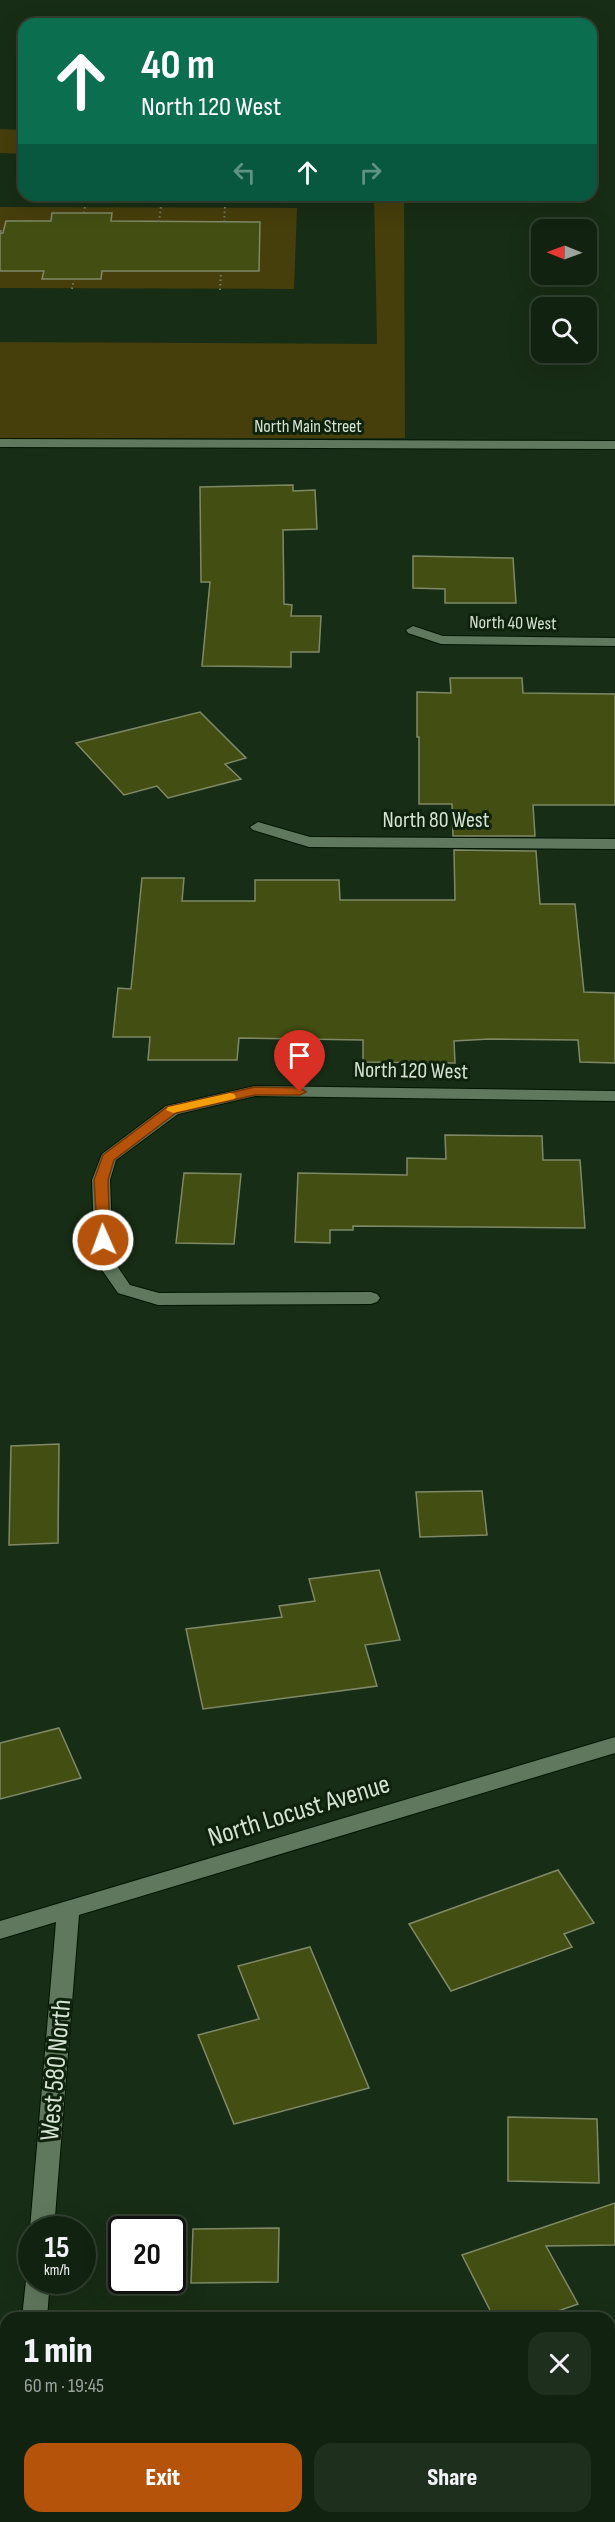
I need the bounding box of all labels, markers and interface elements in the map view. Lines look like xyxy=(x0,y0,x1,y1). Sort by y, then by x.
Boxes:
text: 40 m xyxy=(141,40,215,91)
icon: ahead xyxy=(42,42,120,120)
text: North 120 West xyxy=(141,91,281,123)
icon: left xyxy=(228,156,261,189)
icon: ahead xyxy=(291,156,324,189)
icon: right xyxy=(354,156,387,189)
north arrow xyxy=(531,219,597,285)
map controls xyxy=(531,219,597,363)
button: search xyxy=(531,297,597,363)
street label: North Main Street xyxy=(254,416,362,437)
street label: North 40 West xyxy=(469,612,557,634)
street label: North 80 West xyxy=(383,807,490,834)
pin xyxy=(274,1030,325,1092)
icon: arrive xyxy=(283,1039,316,1072)
street label: North 120 West xyxy=(354,1057,469,1086)
position arrow xyxy=(71,1208,135,1272)
street label: North Locust Avenue xyxy=(204,1768,394,1854)
street label: West 580 North xyxy=(34,1998,78,2142)
speed limit sign: 20 xyxy=(108,2216,186,2294)
text: 15 xyxy=(45,2230,70,2266)
text: km/h xyxy=(44,2261,70,2280)
text: 1 min xyxy=(24,2330,92,2373)
button: close xyxy=(528,2332,591,2395)
text: 60 m · 19:45 xyxy=(24,2374,104,2398)
button: Exit xyxy=(24,2443,302,2512)
button: Share xyxy=(314,2443,591,2512)

